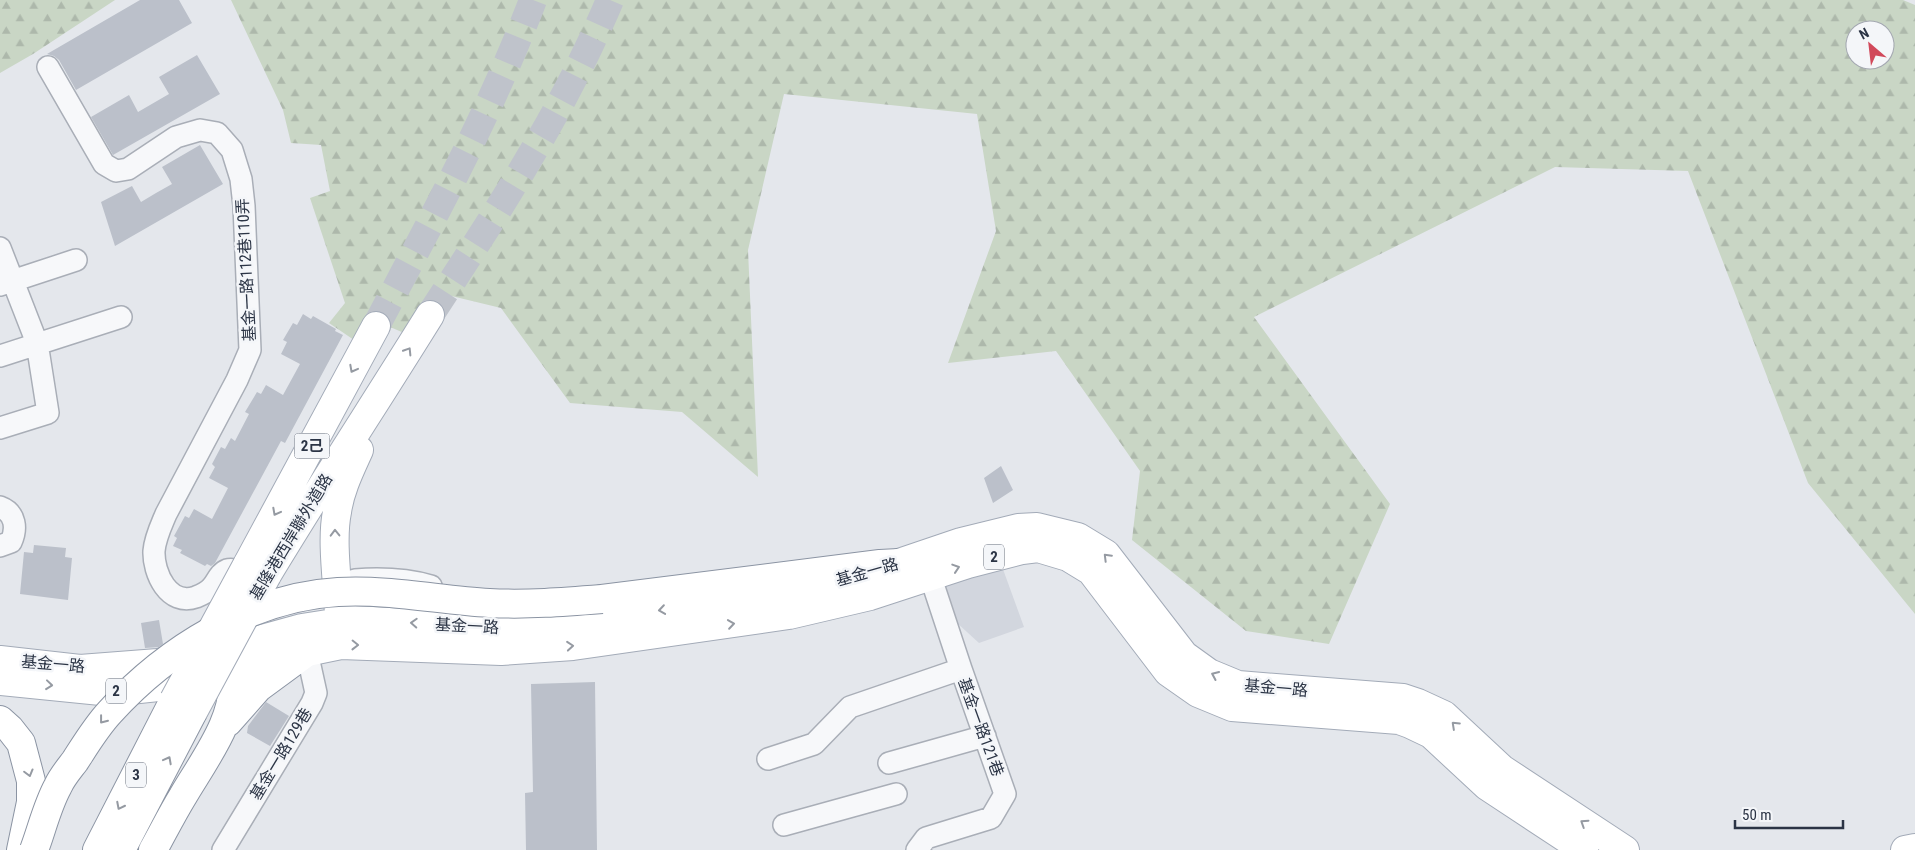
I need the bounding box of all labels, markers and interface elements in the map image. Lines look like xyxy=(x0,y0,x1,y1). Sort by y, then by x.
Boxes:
north arrow xyxy=(1845,20,1895,70)
text: N xyxy=(1856,24,1871,43)
street label: 基金一路112巷110弄 xyxy=(233,198,259,342)
one-way arrow xyxy=(401,348,411,357)
one-way arrow xyxy=(349,364,359,373)
road number: 2己 xyxy=(294,434,330,458)
street label: 基隆港西岸聯外道路 xyxy=(246,470,336,604)
one-way arrow xyxy=(272,507,282,516)
one-way arrow xyxy=(330,529,341,537)
road number: 2 xyxy=(984,544,1004,570)
street label: 基金一路 xyxy=(834,554,900,590)
one-way arrow xyxy=(1104,554,1113,563)
one-way arrow xyxy=(951,563,960,573)
one-way arrow xyxy=(658,605,667,615)
street label: 基金一路 xyxy=(435,615,499,637)
one-way arrow xyxy=(409,618,417,629)
one-way arrow xyxy=(726,619,735,629)
one-way arrow xyxy=(352,640,359,650)
one-way arrow xyxy=(566,641,574,652)
street label: 基金一路 xyxy=(20,652,86,676)
one-way arrow xyxy=(1211,671,1220,682)
street label: 基金一路121巷 xyxy=(954,675,1008,779)
street label: 基金一路 xyxy=(1243,676,1309,700)
road number: 2 xyxy=(106,678,126,704)
one-way arrow xyxy=(45,679,53,690)
street label: 基金一路129巷 xyxy=(246,705,316,803)
one-way arrow xyxy=(101,714,109,723)
one-way arrow xyxy=(1452,722,1461,731)
one-way arrow xyxy=(162,757,172,766)
road number: 3 xyxy=(126,762,146,788)
one-way arrow xyxy=(23,769,34,778)
scale bar xyxy=(1735,798,1842,830)
one-way arrow xyxy=(116,800,126,809)
text: 50 m xyxy=(1742,806,1772,824)
one-way arrow xyxy=(1581,820,1590,829)

